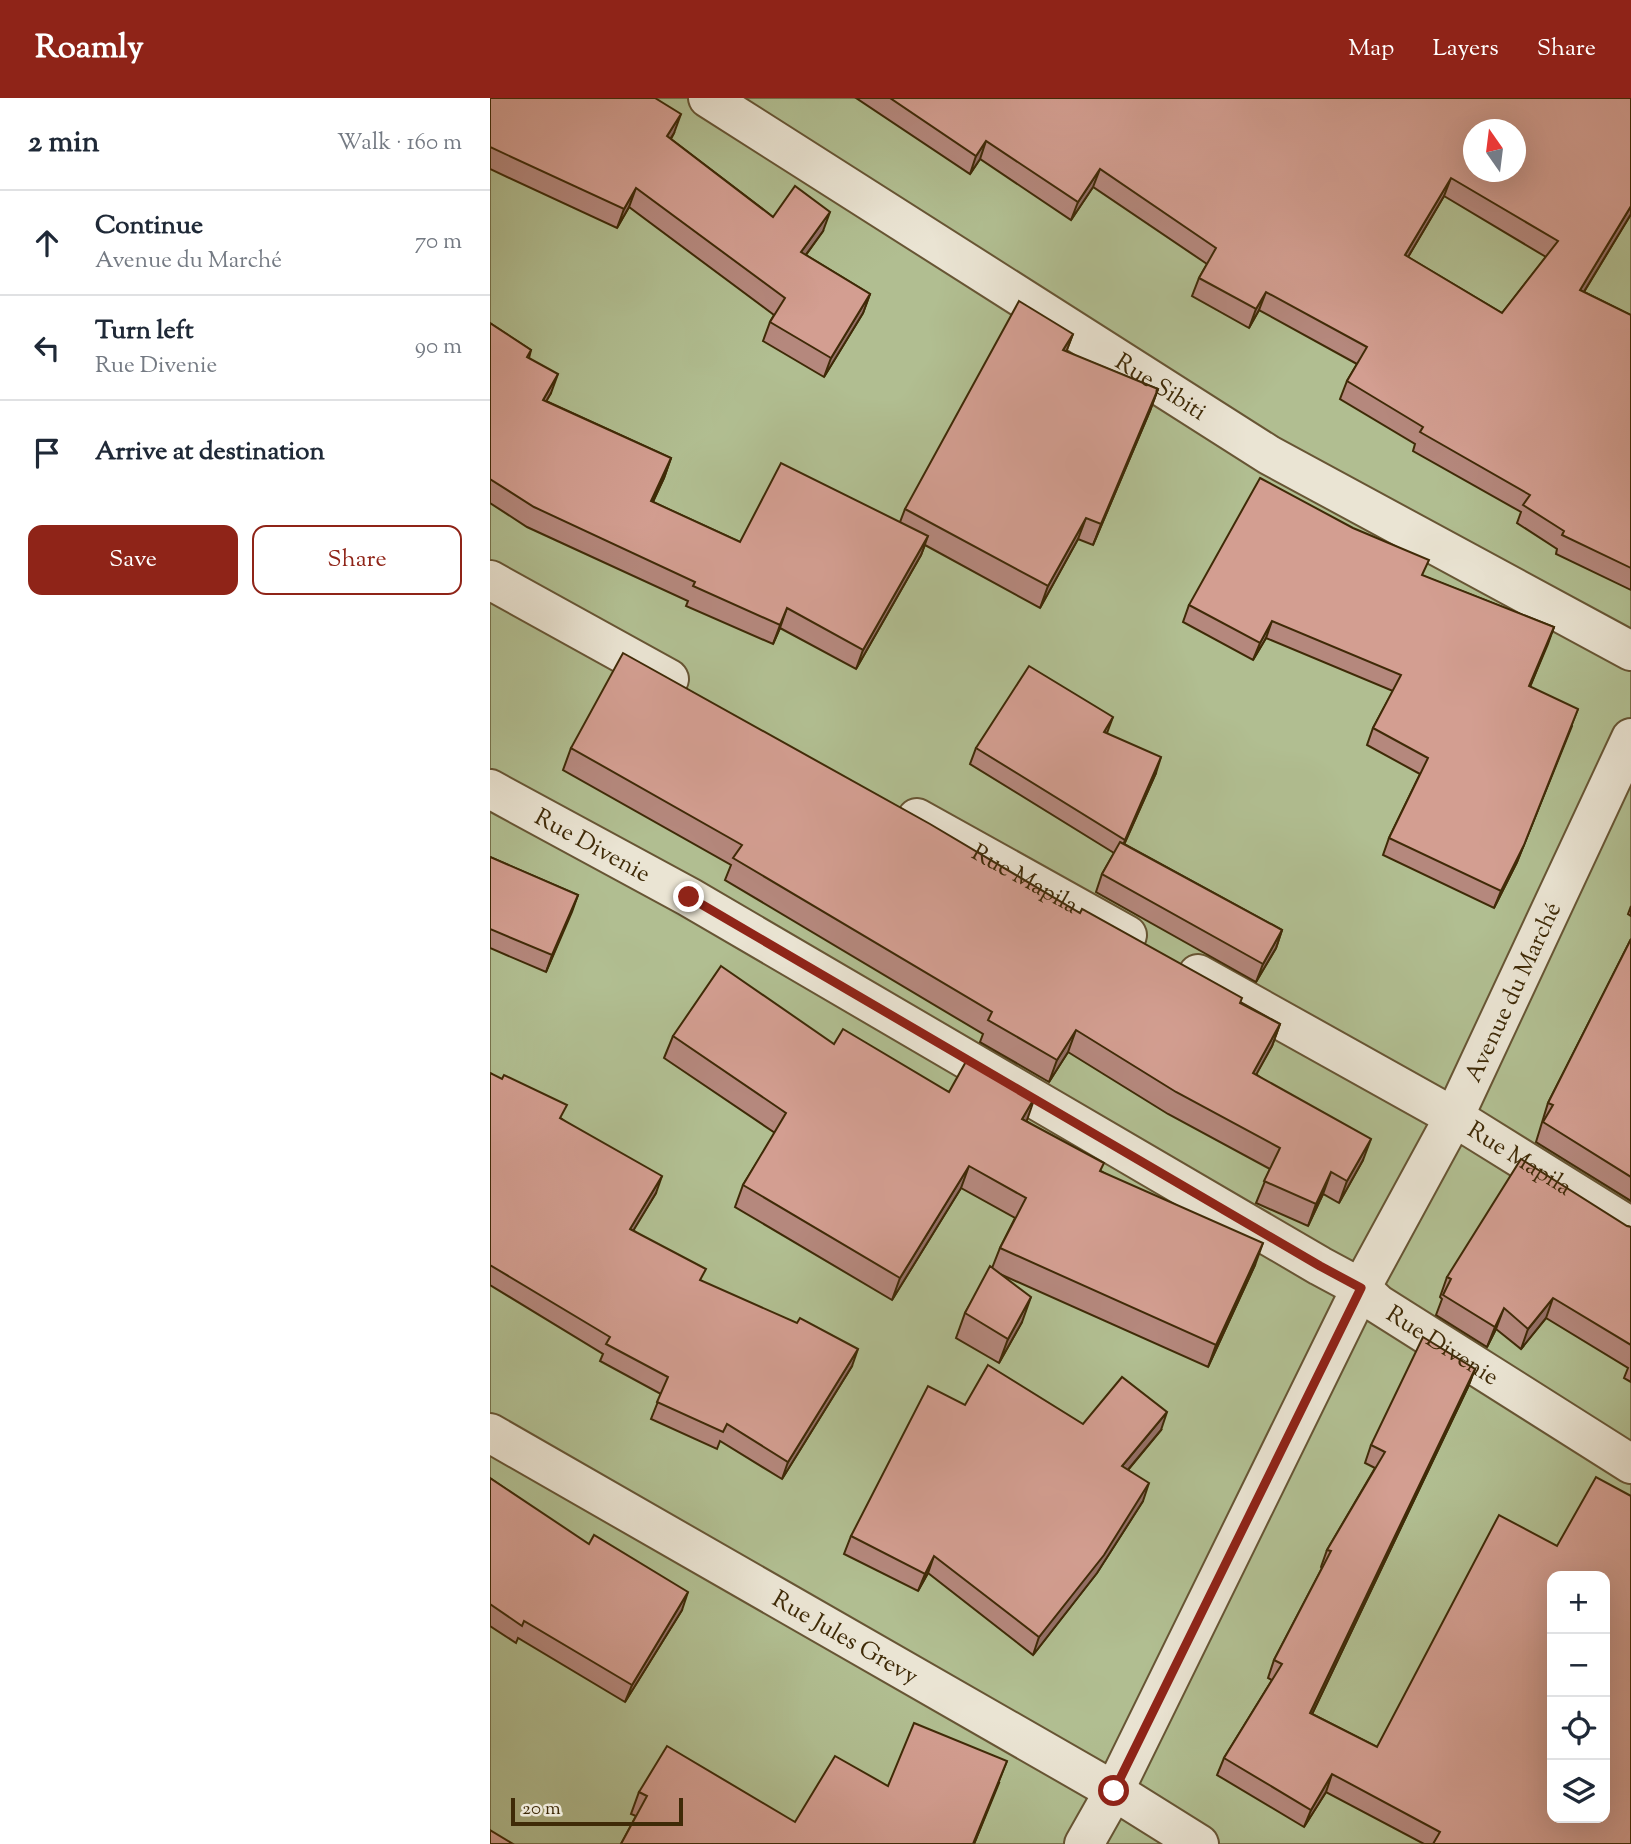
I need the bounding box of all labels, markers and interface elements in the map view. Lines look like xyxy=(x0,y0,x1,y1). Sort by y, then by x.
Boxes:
text: Roamly xyxy=(35,25,144,73)
text: Map xyxy=(1348,32,1394,66)
text: Layers xyxy=(1432,32,1499,66)
text: Share xyxy=(1537,32,1596,66)
north arrow xyxy=(1463,119,1526,182)
text: 2 min xyxy=(28,122,100,165)
text: Walk · 160 m xyxy=(337,127,462,160)
text: Continue xyxy=(95,208,203,245)
icon: ahead xyxy=(28,224,66,262)
text: 70 m xyxy=(415,226,462,259)
text: Avenue du Marché xyxy=(95,245,282,278)
text: Turn left xyxy=(95,313,194,350)
icon: left xyxy=(28,329,66,367)
text: 90 m xyxy=(415,331,462,364)
street label: Rue Sibiti xyxy=(1108,346,1212,430)
text: Rue Divenie xyxy=(95,350,217,383)
icon: arrive xyxy=(28,434,66,472)
text: Arrive at destination xyxy=(95,434,325,471)
button: Save xyxy=(28,525,238,595)
button: Share xyxy=(252,525,462,595)
street label: Rue Divenie xyxy=(528,801,656,892)
street label: Rue Mapila xyxy=(965,837,1084,924)
route end xyxy=(673,881,704,912)
street label: Avenue du Marché xyxy=(1458,897,1571,1088)
street label: Rue Mapila xyxy=(1460,1114,1578,1205)
street label: Rue Divenie xyxy=(1379,1298,1505,1395)
map controls xyxy=(1547,1571,1610,1823)
button: + xyxy=(1547,1571,1610,1634)
street label: Rue Jules Grevy xyxy=(765,1583,924,1694)
button: − xyxy=(1547,1634,1610,1697)
button: locate xyxy=(1547,1697,1610,1760)
button: layers xyxy=(1547,1760,1610,1823)
route start xyxy=(1098,1775,1129,1806)
scale bar xyxy=(511,1795,682,1827)
text: 20 m xyxy=(522,1796,561,1823)

